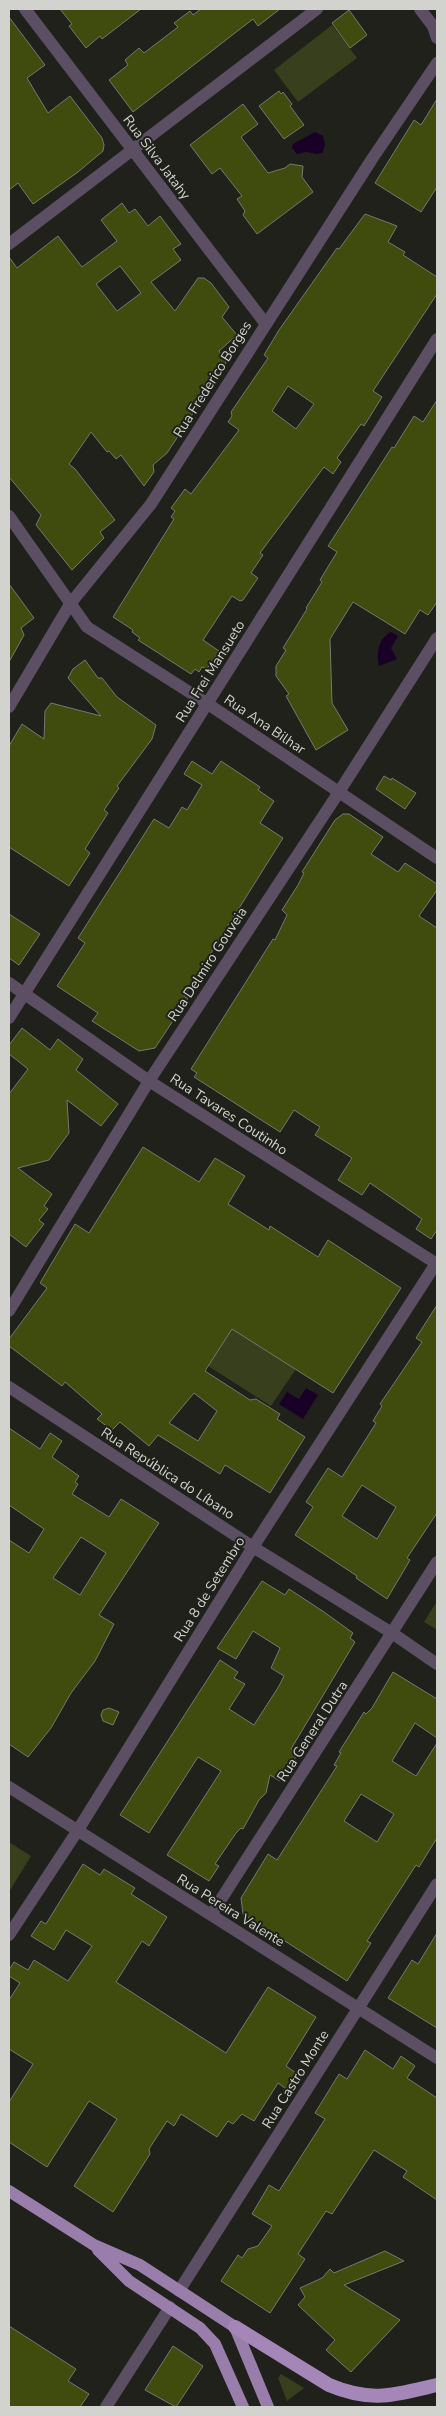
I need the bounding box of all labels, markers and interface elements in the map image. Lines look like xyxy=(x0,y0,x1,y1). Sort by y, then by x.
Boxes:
street label: Rua Silva Jatahy xyxy=(118,111,195,204)
street label: Rua Frederico Borges xyxy=(169,317,256,441)
street label: Rua Frei Mansueto xyxy=(171,616,250,726)
street label: Rua Ana Bilhar xyxy=(220,690,309,759)
street label: Rua Delmiro Gouveia xyxy=(163,903,252,1025)
street label: Rua Tavares Coutinho xyxy=(166,1069,291,1160)
street label: Rua República do Líbano xyxy=(97,1423,238,1524)
street label: Rua 8 de Setembro xyxy=(169,1533,250,1645)
street label: Rua General Dutra xyxy=(273,1677,352,1785)
street label: Rua Pereira Valente xyxy=(173,1870,288,1951)
street label: Rua Castro Monte xyxy=(258,2026,333,2132)

